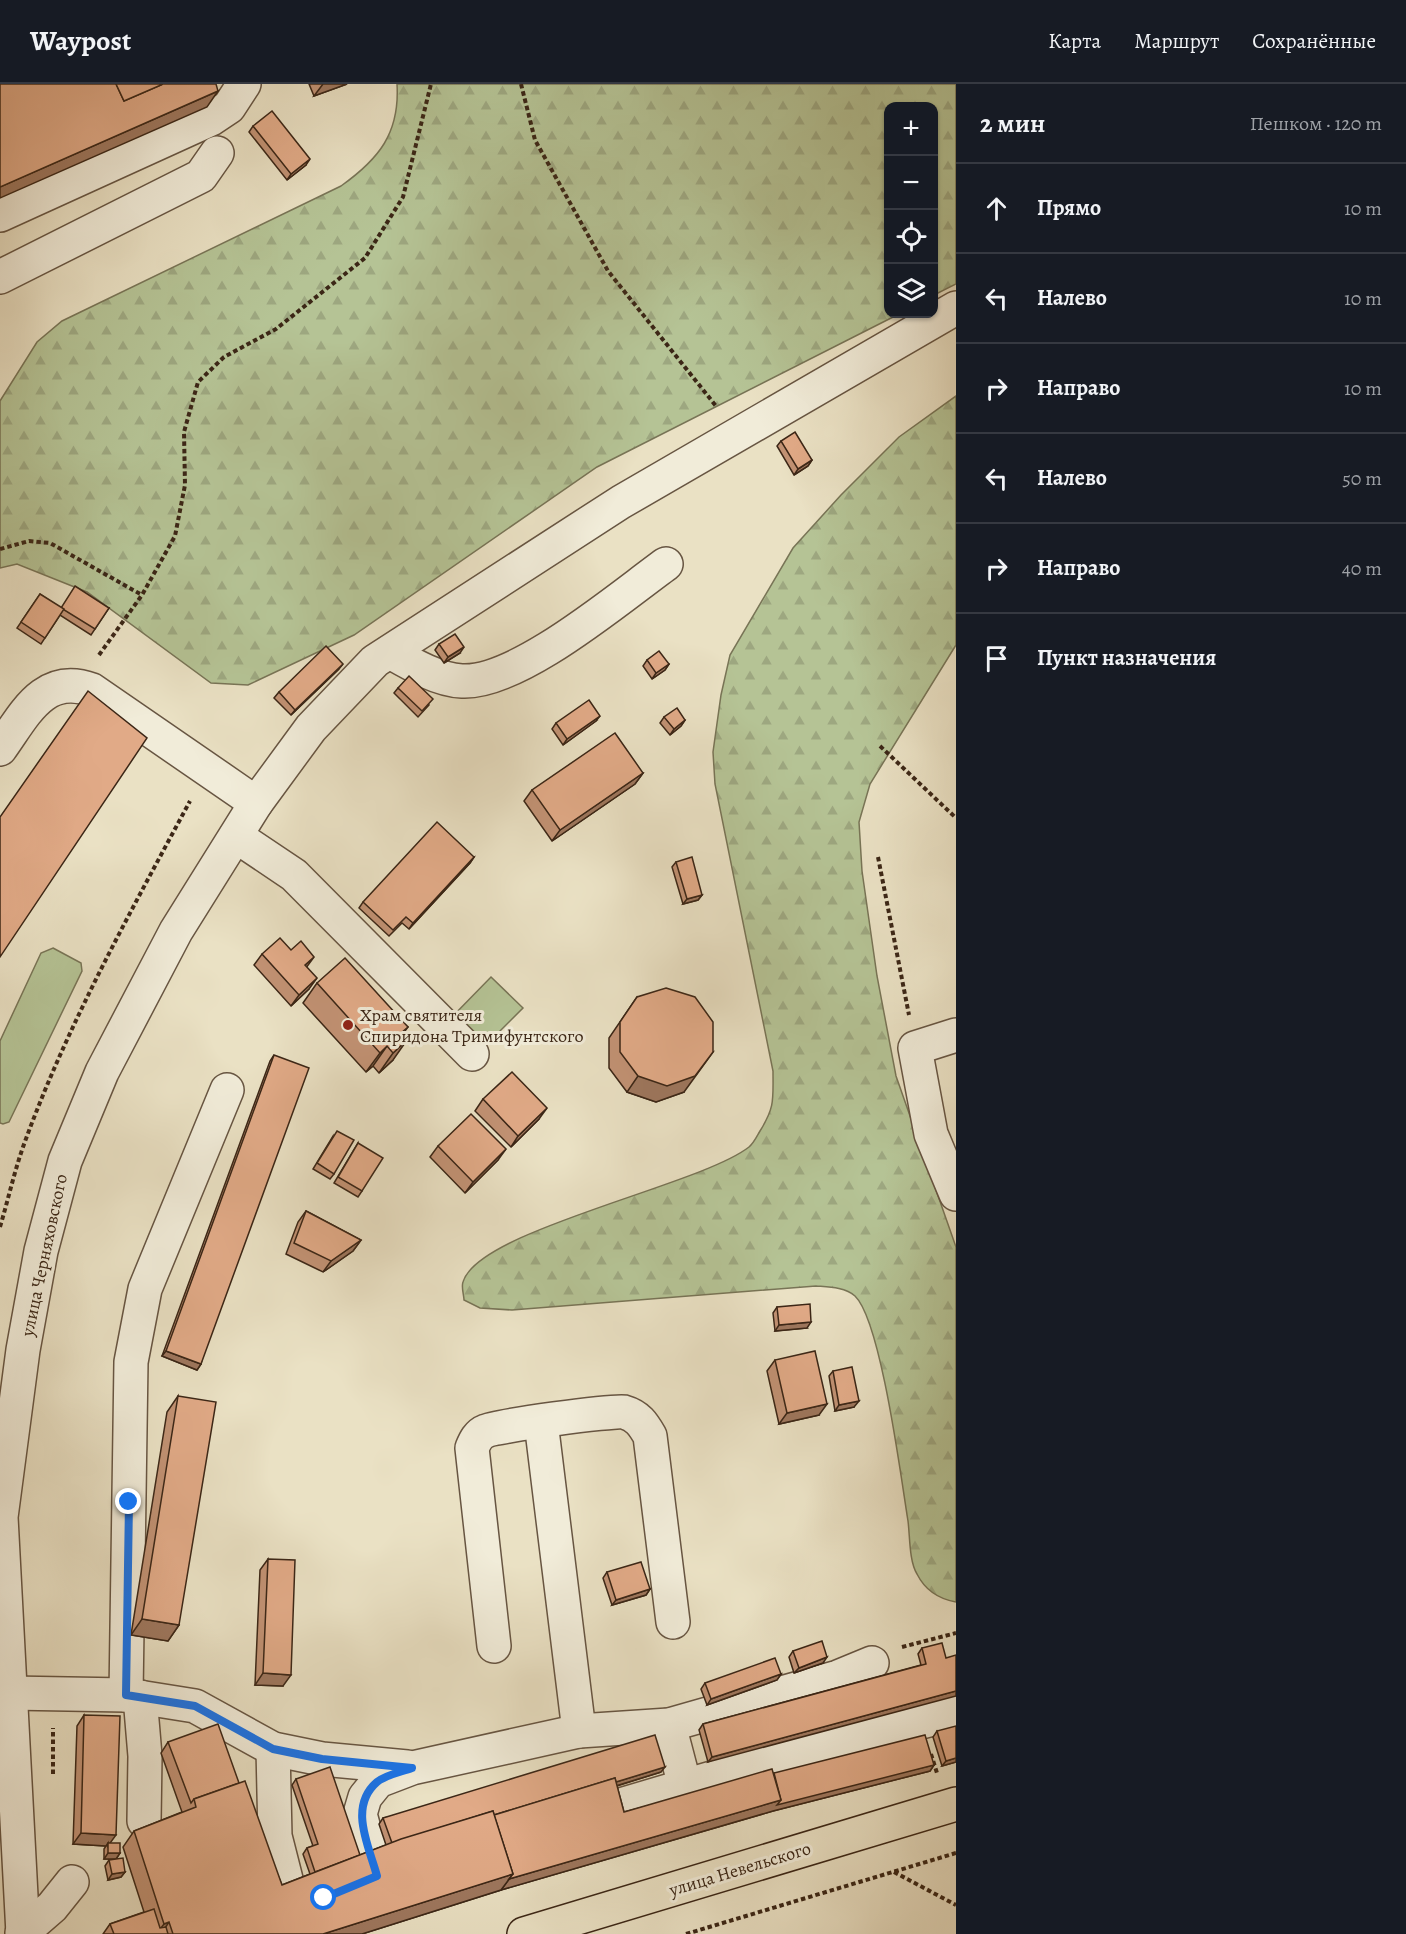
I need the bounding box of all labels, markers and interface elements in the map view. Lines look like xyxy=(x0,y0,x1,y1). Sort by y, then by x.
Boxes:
text: Waypost xyxy=(30,22,131,60)
text: Карта xyxy=(1048,27,1101,55)
text: Маршрут xyxy=(1134,27,1219,55)
text: Сохранённые xyxy=(1252,27,1376,55)
map controls xyxy=(884,102,938,318)
button: + xyxy=(884,102,938,156)
text: 2 мин xyxy=(980,106,1045,141)
text: Пешком · 120 m xyxy=(1250,110,1382,137)
button: − xyxy=(884,156,938,210)
icon: ahead xyxy=(980,192,1013,225)
text: Прямо xyxy=(1037,193,1101,223)
text: 10 m xyxy=(1344,195,1382,222)
button: locate xyxy=(884,210,938,264)
button: layers xyxy=(884,264,938,318)
icon: left xyxy=(980,282,1013,315)
text: Налево xyxy=(1037,283,1107,313)
text: 10 m xyxy=(1344,285,1382,312)
icon: right xyxy=(980,372,1013,405)
text: Направо xyxy=(1037,373,1120,403)
text: 10 m xyxy=(1344,375,1382,402)
icon: left xyxy=(980,462,1013,495)
text: Налево xyxy=(1037,463,1107,493)
text: 50 m xyxy=(1342,465,1382,492)
icon: right xyxy=(980,552,1013,585)
text: Направо xyxy=(1037,553,1120,583)
text: 40 m xyxy=(1342,555,1382,582)
icon: arrive xyxy=(980,642,1013,675)
text: Пункт назначения xyxy=(1037,643,1216,673)
place label: Храм святителя Спиридона Тримифунтского xyxy=(360,1003,584,1048)
marker: Храм святителя Спиридона Тримифунтского xyxy=(341,1018,355,1032)
street label: улица Черняховского xyxy=(15,1172,73,1339)
route end xyxy=(115,1488,141,1514)
street label: улица Невельского xyxy=(665,1836,814,1902)
route start xyxy=(310,1884,336,1910)

